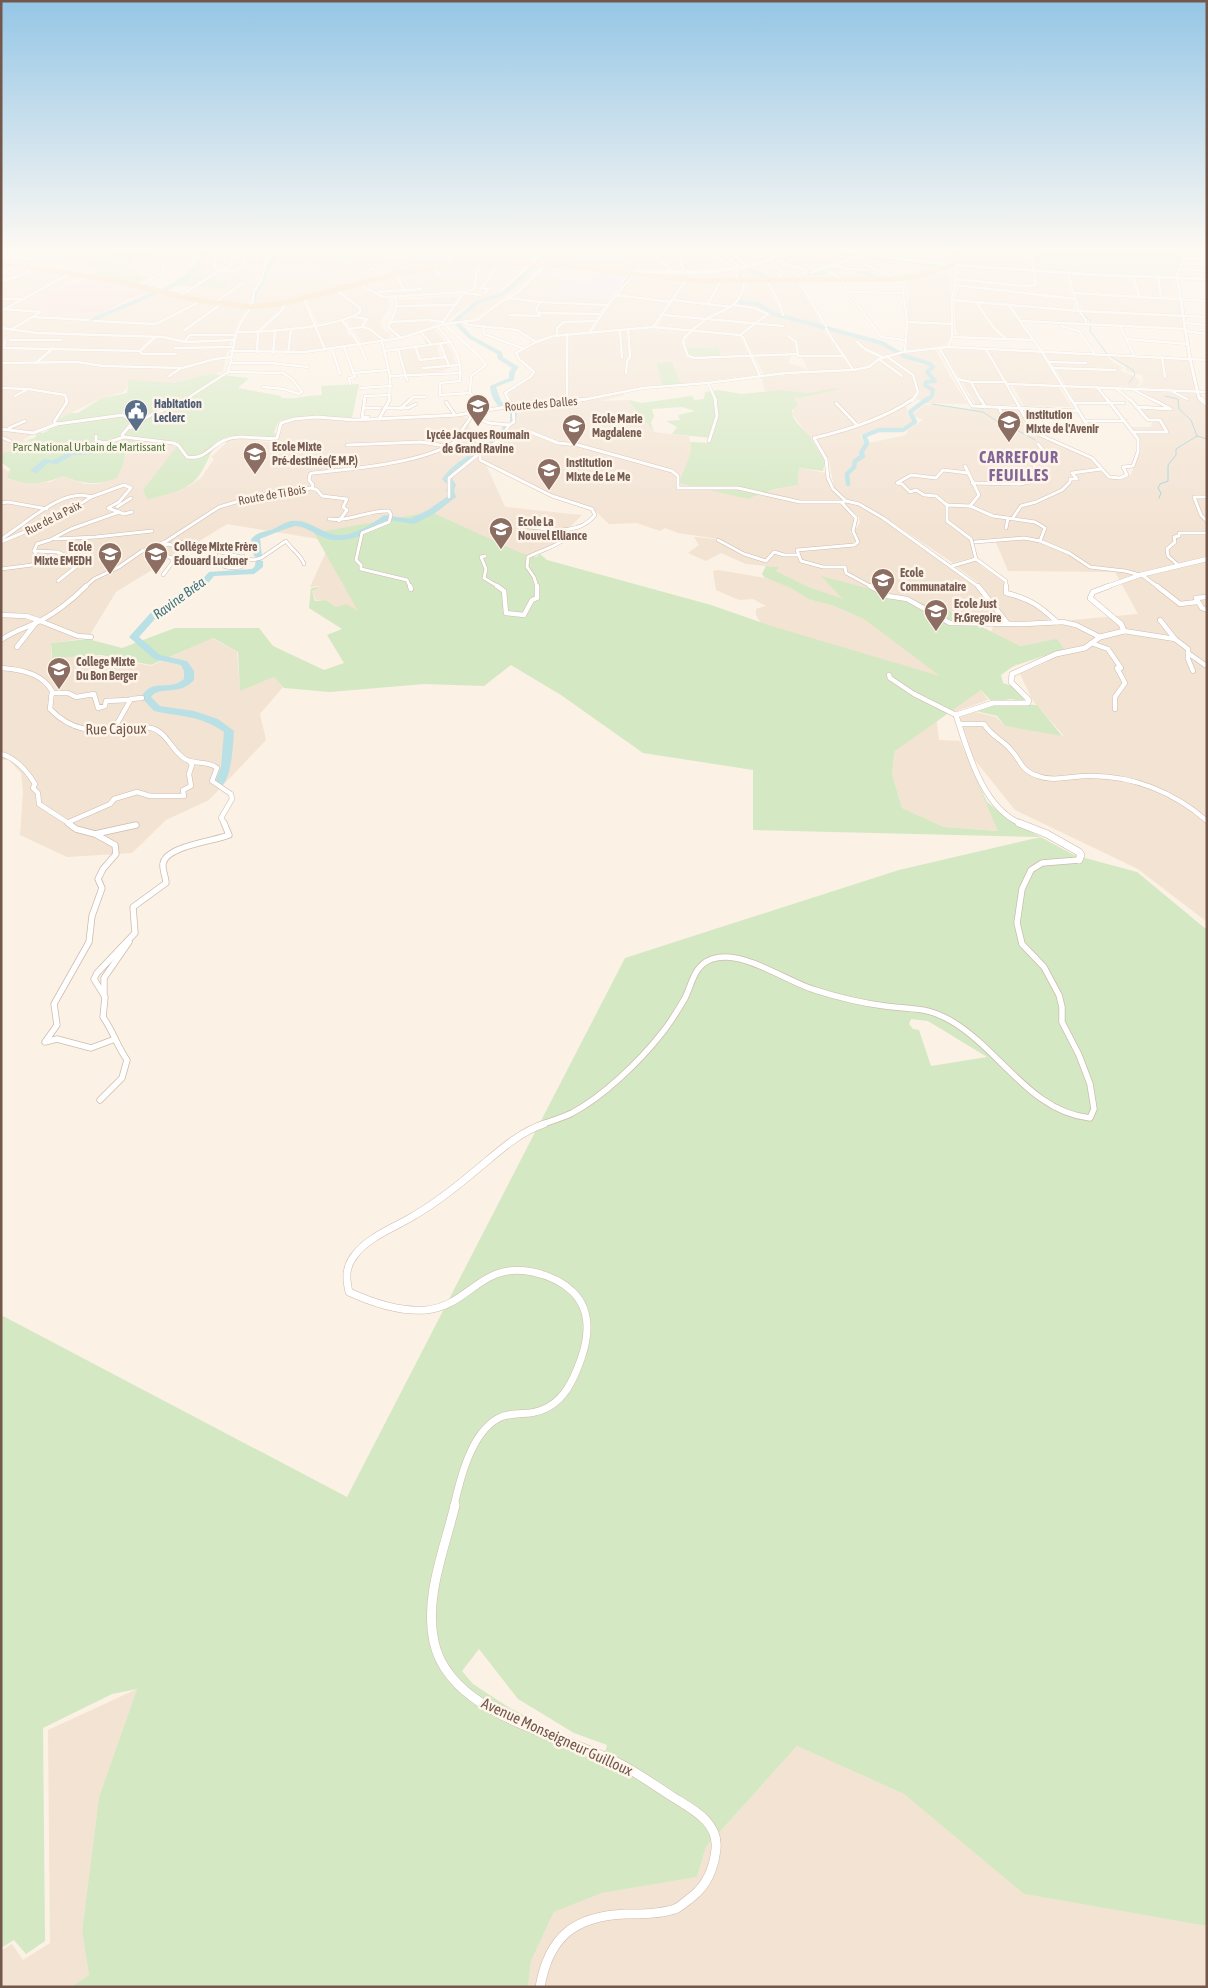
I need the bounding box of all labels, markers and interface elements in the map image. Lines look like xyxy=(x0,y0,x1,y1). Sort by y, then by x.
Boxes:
school or university icon: Lycée Jacques Roumain de Grand Ravine xyxy=(465,393,491,427)
street label: Route des Dalles xyxy=(504,394,578,414)
place label: Habitation Leclerc xyxy=(154,397,202,425)
public building icon: Habitation Leclerc xyxy=(123,398,149,432)
place label: Institution MIxte de l'Avenir xyxy=(1026,408,1099,436)
school or university icon: Institution MIxte de l'Avenir xyxy=(996,409,1022,443)
place label: Ecole Marie Magdalene xyxy=(592,412,643,440)
school or university icon: Ecole Marie Magdalene xyxy=(561,413,587,447)
place label: Lycée Jacques Roumain de Grand Ravine xyxy=(427,428,530,456)
park label: Parc National Urbain de Martissant xyxy=(12,440,166,454)
place label: Ecole Mixte Pré-destinée(E.M.P.) xyxy=(272,440,358,468)
school or university icon: Ecole Mixte Pré-destinée(E.M.P.) xyxy=(242,441,268,475)
district label: CARREFOUR FEUILLES xyxy=(979,448,1059,484)
place label: Institution MIxte de Le Me xyxy=(566,456,631,484)
school or university icon: Institution MIxte de Le Me xyxy=(536,457,562,491)
street label: Route de Ti Bois xyxy=(237,482,307,508)
street label: Rue de la Paix xyxy=(23,498,83,538)
place label: Ecole La Nouvel Elliance xyxy=(518,515,588,543)
school or university icon: Ecole La Nouvel Elliance xyxy=(488,516,514,550)
place label: Ecole Mixte EMEDH xyxy=(34,540,93,568)
place label: Collége Mixte Frère Edouard Luckner xyxy=(174,540,258,568)
school or university icon: Ecole Mixte EMEDH xyxy=(97,541,123,575)
school or university icon: Collége Mixte Frère Edouard Luckner xyxy=(143,541,169,575)
place label: Ecole Communataire xyxy=(900,566,967,594)
school or university icon: Ecole Communataire xyxy=(870,567,896,601)
water label: Ravine Bréa xyxy=(150,573,209,622)
place label: Ecole Just Fr.Gregoire xyxy=(954,597,1002,625)
school or university icon: Ecole Just Fr.Gregoire xyxy=(923,598,949,632)
place label: College Mixte Du Bon Berger xyxy=(76,655,138,683)
school or university icon: College Mixte Du Bon Berger xyxy=(46,656,72,690)
street label: Rue Cajoux xyxy=(85,719,147,738)
street label: Avenue Monseigneur Guilloux xyxy=(479,1694,635,1779)

